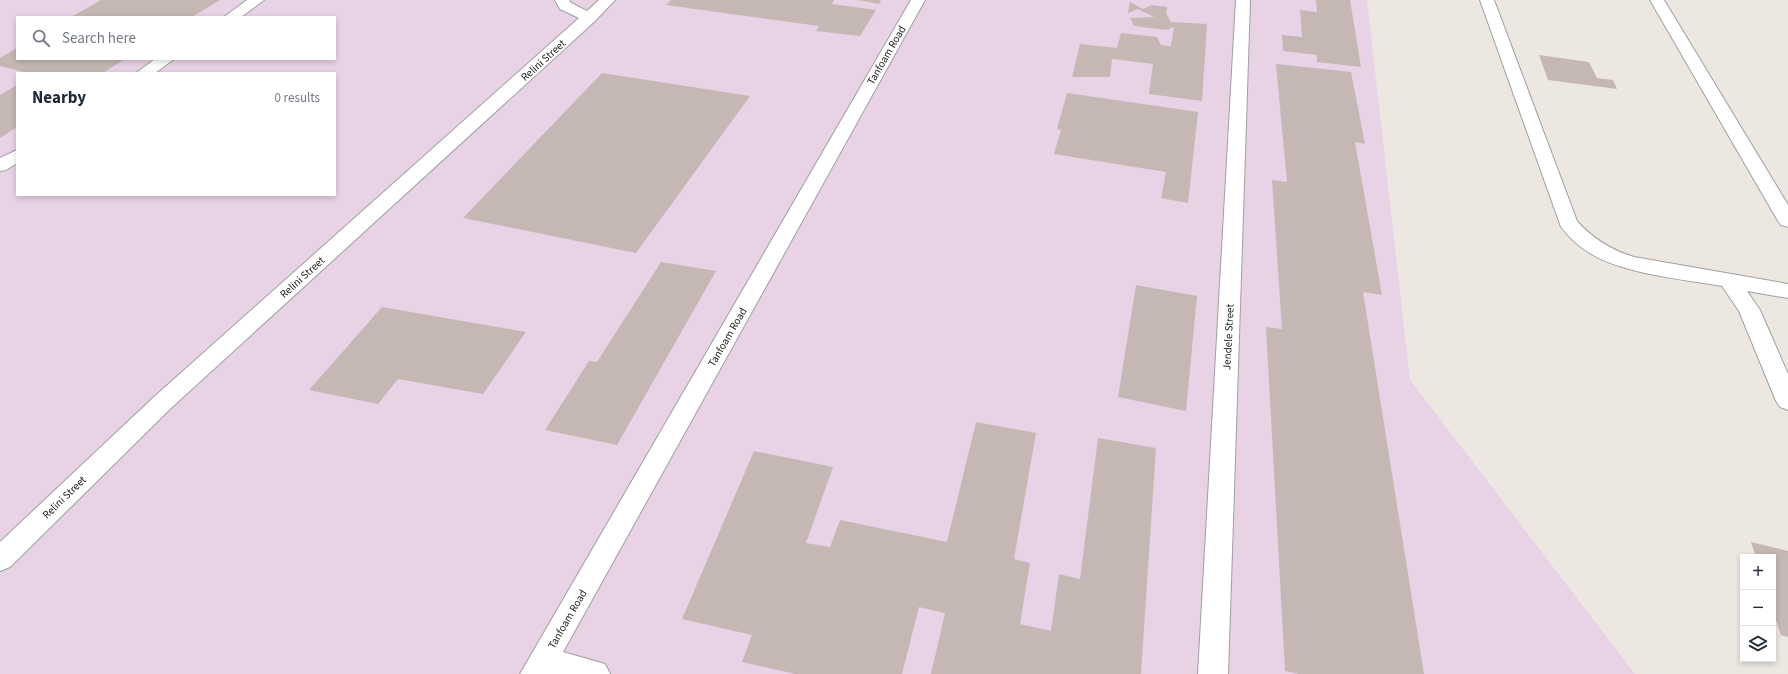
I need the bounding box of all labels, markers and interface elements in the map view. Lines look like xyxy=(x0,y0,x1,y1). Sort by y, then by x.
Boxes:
search box xyxy=(16,16,336,60)
street label: Tanfoam Road xyxy=(863,23,909,88)
icon: search xyxy=(30,27,52,49)
text: Search here xyxy=(62,28,136,49)
street label: Relini Street xyxy=(518,36,569,85)
text: Nearby xyxy=(32,86,86,110)
text: 0 results xyxy=(275,89,320,107)
street label: Relini Street xyxy=(277,253,328,302)
street label: Jendele Street xyxy=(1219,303,1238,371)
street label: Tanfoam Road xyxy=(704,305,750,370)
street label: Relini Street xyxy=(39,472,90,522)
map controls xyxy=(1740,554,1776,662)
button: + xyxy=(1740,554,1776,590)
street label: Tanfoam Road xyxy=(544,587,590,652)
button: − xyxy=(1740,590,1776,626)
button: layers xyxy=(1740,626,1776,662)

